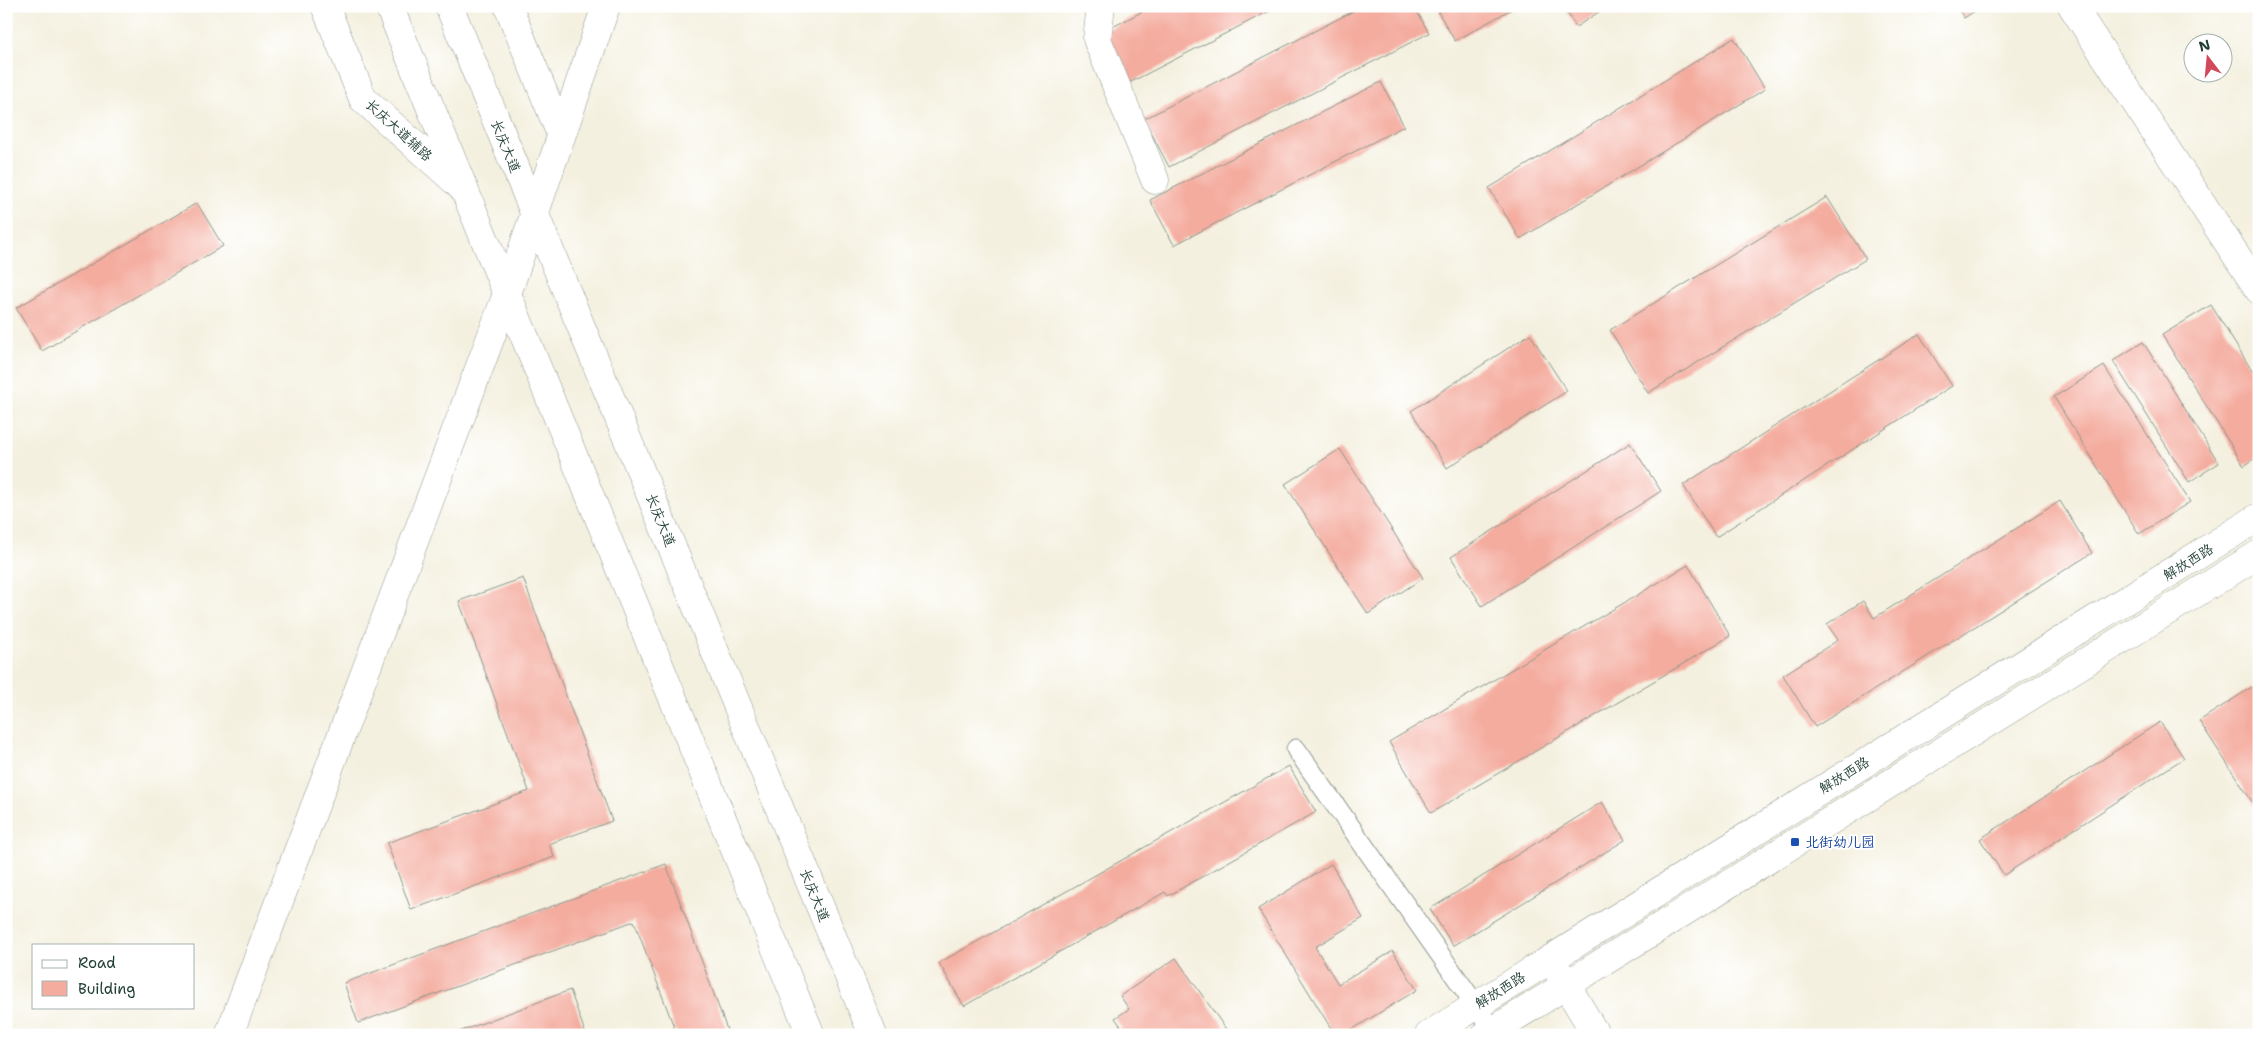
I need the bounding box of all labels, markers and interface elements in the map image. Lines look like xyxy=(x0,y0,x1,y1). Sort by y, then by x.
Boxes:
north arrow xyxy=(2182,32,2232,82)
text: N xyxy=(2197,35,2212,56)
street label: 长庆大道辅路 xyxy=(362,95,436,165)
street label: 长庆大道 xyxy=(487,117,525,175)
street label: 长庆大道 xyxy=(642,491,680,549)
street label: 解放西路 xyxy=(2159,540,2217,584)
street label: 解放西路 xyxy=(1815,753,1873,797)
place label: 北街幼儿园 xyxy=(1805,833,1875,851)
marker: 北街幼儿园 xyxy=(1789,836,1801,848)
street label: 长庆大道 xyxy=(796,866,834,924)
legend xyxy=(32,944,195,1008)
text: Road xyxy=(78,953,116,973)
street label: 解放西路 xyxy=(1471,968,1529,1012)
text: Building xyxy=(78,979,135,999)

